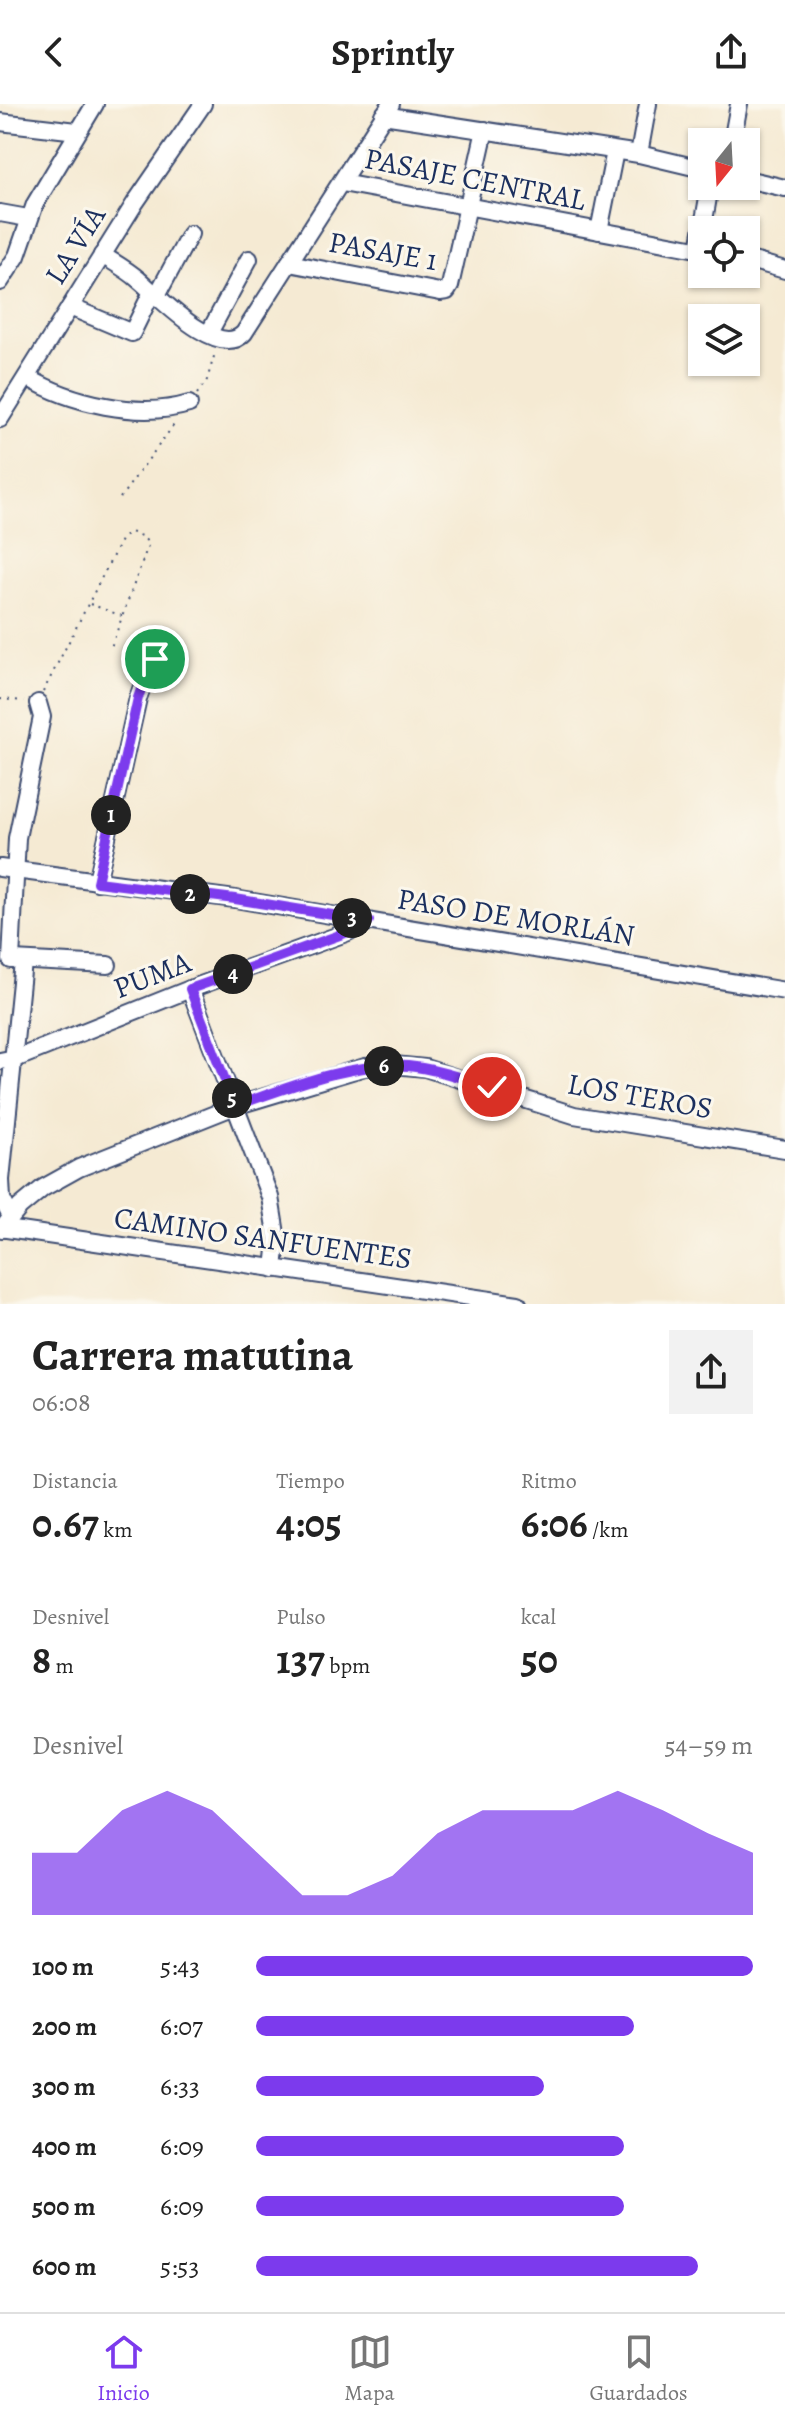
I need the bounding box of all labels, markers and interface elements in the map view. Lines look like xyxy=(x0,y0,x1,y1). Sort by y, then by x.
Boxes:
text: Sprintly xyxy=(331,28,454,77)
icon: back xyxy=(32,30,76,74)
icon: share xyxy=(709,30,753,74)
north arrow xyxy=(688,128,760,200)
map controls xyxy=(688,128,760,376)
street label: PASAJE CENTRAL xyxy=(361,138,590,220)
street label: LA VÍA xyxy=(35,198,115,292)
button: locate xyxy=(688,216,760,288)
street label: PASAJE 1 xyxy=(325,222,441,280)
button: layers xyxy=(688,304,760,376)
pin xyxy=(121,625,189,693)
icon: arrive xyxy=(133,637,177,681)
pin: 1 xyxy=(91,795,131,835)
text: 1 xyxy=(107,800,115,830)
pin: 2 xyxy=(170,874,210,914)
street label: PASO DE MORLÁN xyxy=(394,878,638,956)
text: 2 xyxy=(185,879,195,909)
pin: 3 xyxy=(332,898,372,938)
text: 3 xyxy=(347,903,357,933)
street label: PUMA xyxy=(108,942,197,1008)
pin: 4 xyxy=(213,954,253,994)
text: 4 xyxy=(228,959,238,989)
pin: 6 xyxy=(364,1046,404,1086)
text: 6 xyxy=(379,1051,389,1081)
pin xyxy=(458,1053,526,1121)
street label: LOS TEROS xyxy=(564,1064,716,1128)
icon: check xyxy=(470,1065,514,1109)
pin: 5 xyxy=(212,1078,252,1118)
text: 5 xyxy=(227,1083,237,1113)
street label: CAMINO SANFUENTES xyxy=(112,1197,414,1279)
text: Carrera matutina xyxy=(32,1325,353,1385)
button: share xyxy=(669,1330,753,1414)
text: 06:08 xyxy=(32,1385,91,1420)
text: Distancia xyxy=(32,1466,118,1496)
text: Tiempo xyxy=(276,1466,345,1496)
text: Ritmo xyxy=(521,1466,577,1496)
text: 0.67 xyxy=(32,1496,99,1551)
text: 4:05 xyxy=(276,1496,342,1551)
text: 6:06 xyxy=(521,1496,588,1551)
text: km xyxy=(99,1515,133,1545)
text: /km xyxy=(588,1515,629,1545)
text: Desnivel xyxy=(32,1602,109,1632)
text: Pulso xyxy=(276,1602,326,1632)
text: kcal xyxy=(521,1602,556,1632)
text: 8 xyxy=(32,1632,51,1687)
text: 137 xyxy=(276,1632,325,1687)
text: 50 xyxy=(521,1632,558,1687)
text: m xyxy=(51,1651,74,1681)
text: bpm xyxy=(325,1651,370,1681)
text: Desnivel xyxy=(32,1728,123,1763)
text: 54–59 m xyxy=(664,1728,753,1763)
text: 100 m xyxy=(32,1949,94,1984)
text: 5:43 xyxy=(160,1949,200,1984)
text: 200 m xyxy=(32,2009,97,2044)
text: 6:07 xyxy=(160,2009,203,2044)
text: 300 m xyxy=(32,2069,96,2104)
text: 6:33 xyxy=(160,2069,200,2104)
text: 400 m xyxy=(32,2129,97,2164)
text: 6:09 xyxy=(160,2129,204,2164)
text: 500 m xyxy=(32,2189,96,2224)
text: 6:09 xyxy=(160,2189,204,2224)
text: 600 m xyxy=(32,2249,97,2284)
text: 5:53 xyxy=(160,2249,199,2284)
tab: Inicio xyxy=(97,2330,150,2408)
tab: Mapa xyxy=(344,2330,395,2408)
tab: Guardados xyxy=(589,2330,688,2408)

